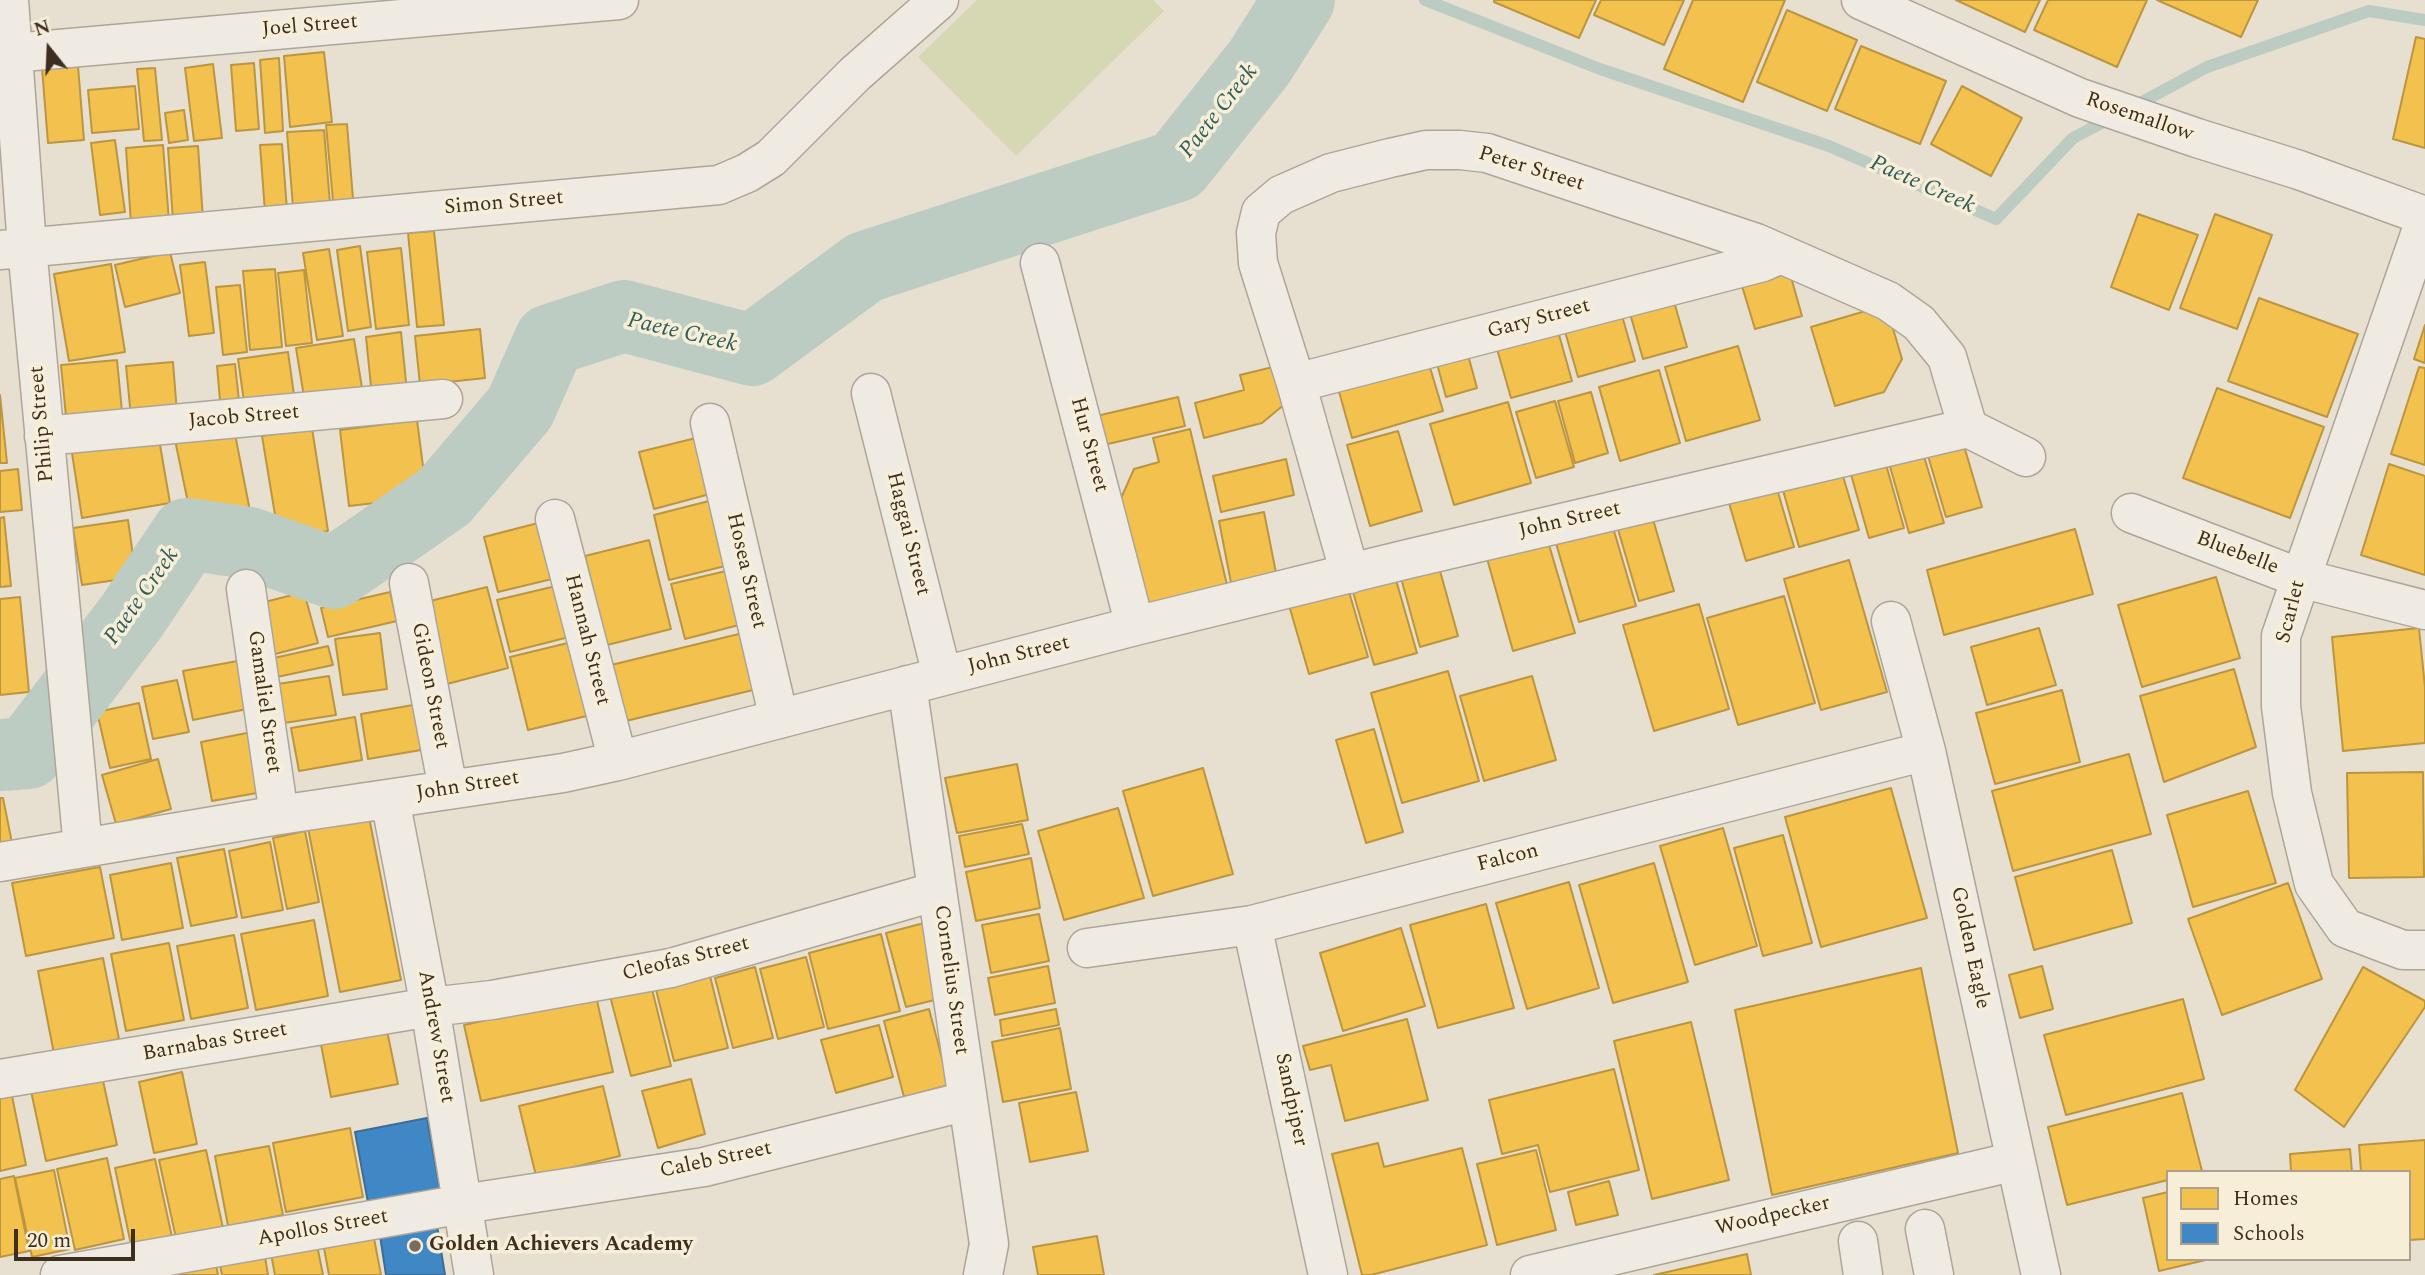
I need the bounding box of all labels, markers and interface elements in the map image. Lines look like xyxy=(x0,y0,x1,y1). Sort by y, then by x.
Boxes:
street label: Joel Street xyxy=(261,10,359,44)
text: N xyxy=(30,12,54,45)
north arrow xyxy=(14,14,84,84)
water label: Paete Creek xyxy=(1175,59,1265,165)
street label: Rosemallow xyxy=(2082,88,2196,148)
street label: Peter Street xyxy=(1475,142,1587,198)
water label: Paete Creek xyxy=(1865,151,1979,221)
street label: Simon Street xyxy=(443,186,565,222)
street label: Gary Street xyxy=(1485,294,1593,346)
water label: Paete Creek xyxy=(624,308,740,360)
street label: Philip Street xyxy=(25,365,61,483)
street label: Hur Street xyxy=(1063,395,1113,495)
street label: Jacob Street xyxy=(187,401,301,435)
street label: Haggai Street xyxy=(879,469,935,599)
street label: John Street xyxy=(1517,497,1623,545)
street label: Hosea Street xyxy=(719,511,771,631)
street label: Bluebelle xyxy=(2192,527,2282,581)
water label: Paete Creek xyxy=(100,543,186,651)
street label: Hannah Street xyxy=(558,572,614,708)
street label: Scarlet xyxy=(2272,578,2312,646)
street label: Gideon Street xyxy=(404,621,454,751)
street label: Gamaliel Street xyxy=(241,629,285,775)
street label: John Street xyxy=(966,631,1072,681)
street label: John Street xyxy=(415,766,521,808)
street label: Falcon xyxy=(1475,839,1541,879)
street label: Golden Eagle xyxy=(1944,885,1994,1011)
street label: Cornelius Street xyxy=(927,903,973,1057)
street label: Cleofas Street xyxy=(620,932,752,988)
street label: Andrew Street xyxy=(411,969,459,1105)
street label: Barnabas Street xyxy=(141,1018,289,1068)
street label: Sandpiper xyxy=(1268,1051,1312,1149)
street label: Caleb Street xyxy=(658,1137,774,1185)
legend xyxy=(2166,1170,2411,1261)
text: Homes xyxy=(2233,1183,2299,1215)
street label: Woodpecker xyxy=(1713,1192,1833,1242)
street label: Apollos Street xyxy=(256,1205,390,1253)
scale bar xyxy=(18,1216,138,1260)
text: Schools xyxy=(2233,1218,2305,1250)
text: 20 m xyxy=(27,1225,71,1257)
place label: Golden Achievers Academy xyxy=(429,1233,693,1259)
marker: Golden Achievers Academy xyxy=(407,1238,423,1254)

